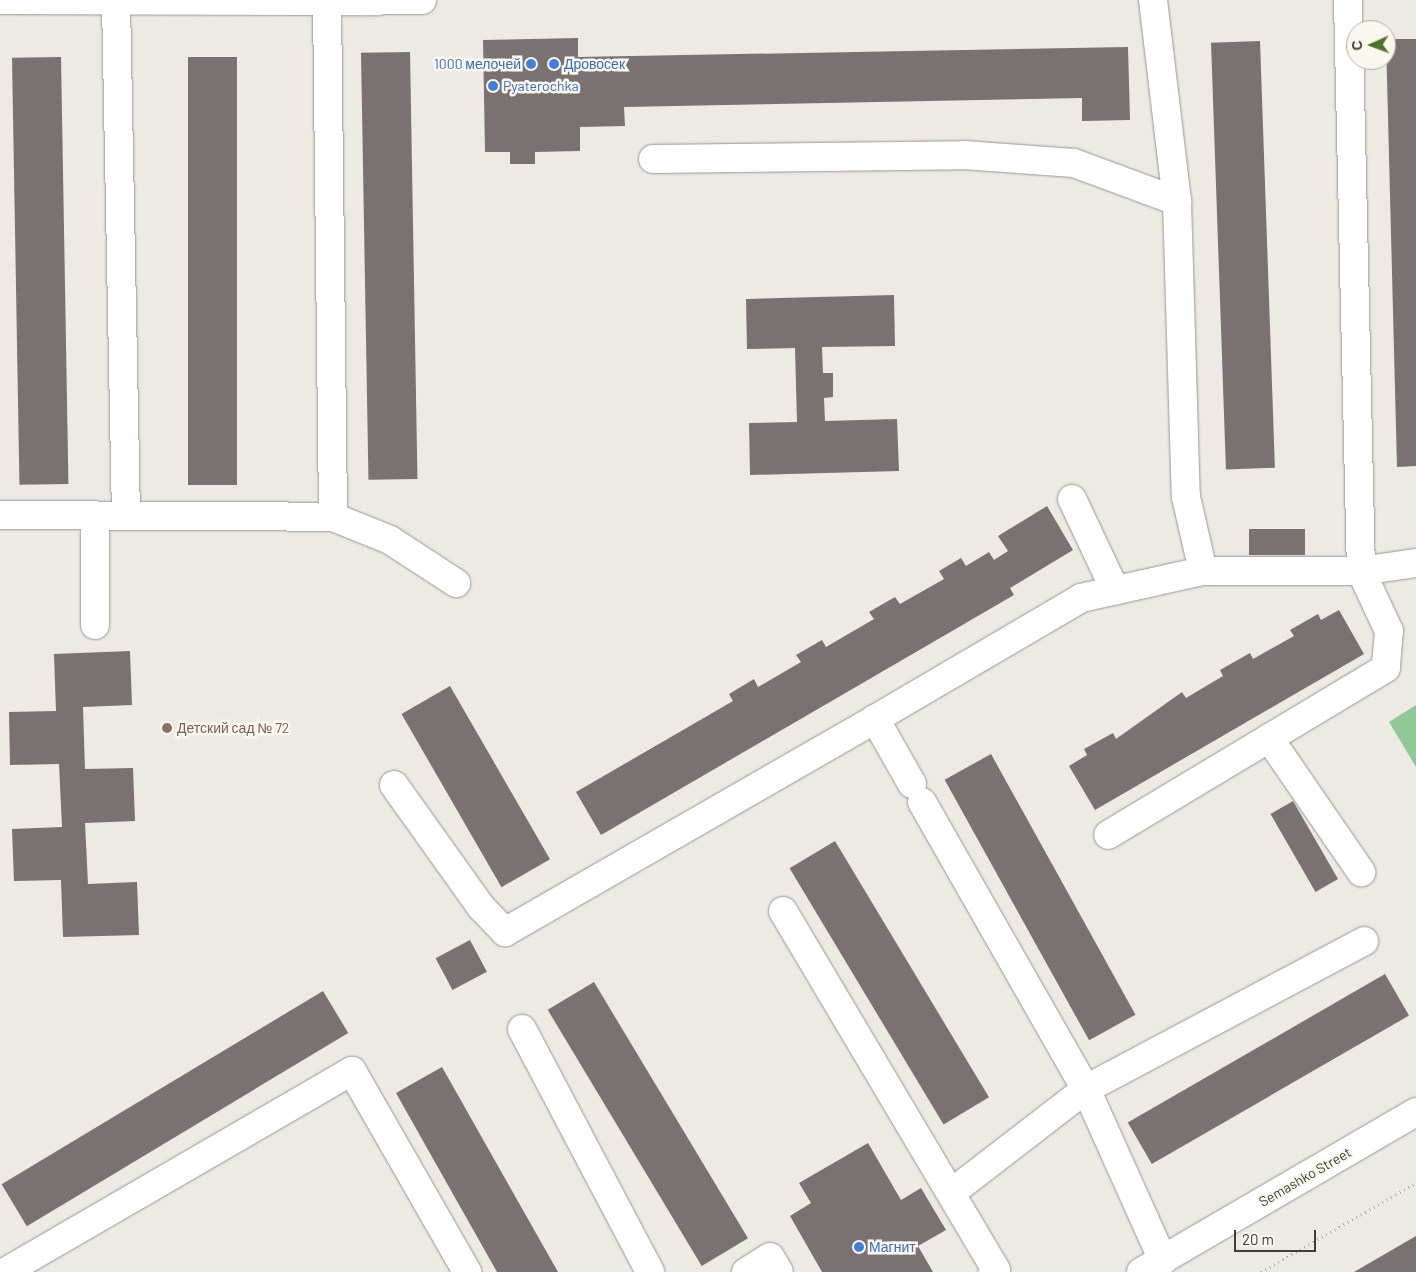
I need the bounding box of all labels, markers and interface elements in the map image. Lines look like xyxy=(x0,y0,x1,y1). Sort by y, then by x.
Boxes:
north arrow xyxy=(1346,20,1396,70)
text: С xyxy=(1348,40,1365,51)
place label: 1000 мелочей xyxy=(434,56,521,72)
place label: Дровосек xyxy=(564,56,625,72)
marker: 1000 мелочей xyxy=(525,58,537,70)
marker: Дровосек xyxy=(548,58,560,70)
place label: Pyaterochka xyxy=(503,78,579,94)
marker: Pyaterochka xyxy=(487,80,499,92)
place label: Детский сад № 72 xyxy=(177,720,289,736)
marker: Детский сад № 72 xyxy=(161,722,173,734)
street label: Semashko Street xyxy=(1256,1144,1354,1210)
scale bar xyxy=(1236,1220,1318,1252)
text: 20 m xyxy=(1242,1230,1274,1248)
place label: Магнит xyxy=(869,1239,916,1255)
marker: Магнит xyxy=(853,1241,865,1253)

